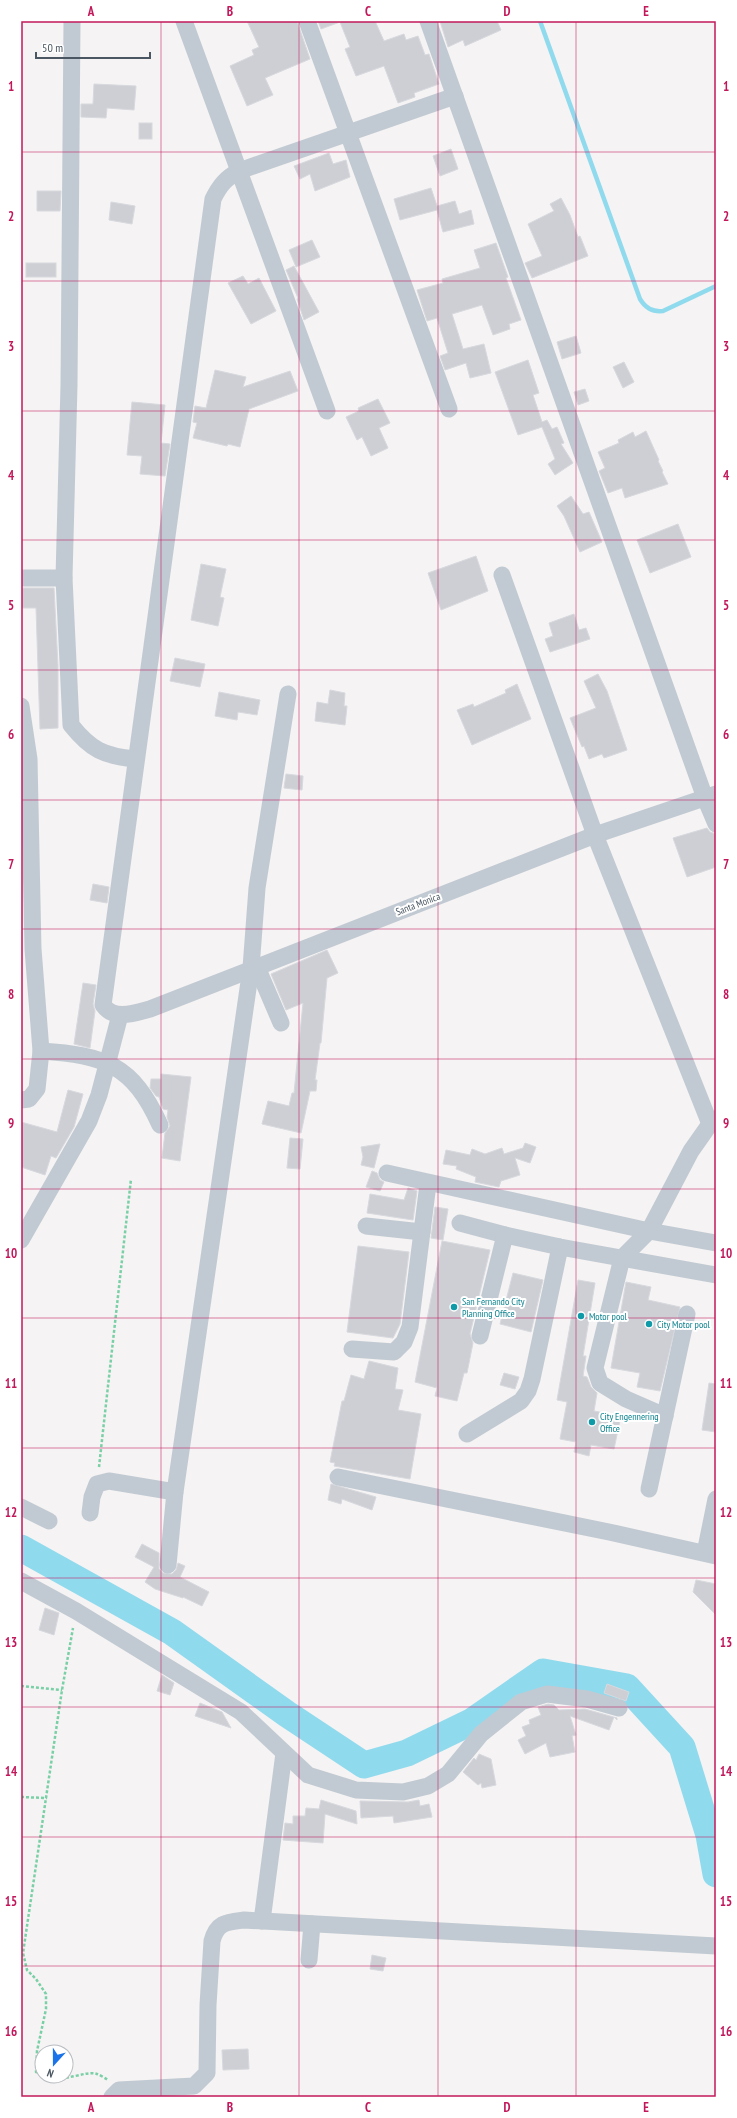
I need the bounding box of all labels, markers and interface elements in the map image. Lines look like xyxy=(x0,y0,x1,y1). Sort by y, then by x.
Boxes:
text: A xyxy=(87,3,95,20)
text: B xyxy=(227,3,233,20)
text: C xyxy=(365,3,371,20)
text: D xyxy=(504,3,511,20)
text: E xyxy=(643,3,649,20)
scale bar xyxy=(36,34,150,60)
text: 50 m xyxy=(42,40,63,55)
text: 1 xyxy=(8,78,14,95)
text: 1 xyxy=(723,78,729,95)
text: 2 xyxy=(8,208,14,225)
text: 2 xyxy=(723,208,729,225)
text: 3 xyxy=(8,338,14,355)
text: 3 xyxy=(723,338,729,355)
text: 4 xyxy=(8,467,15,484)
text: 4 xyxy=(723,467,730,484)
text: 5 xyxy=(8,597,14,614)
text: 5 xyxy=(723,597,729,614)
text: 6 xyxy=(8,726,14,743)
text: 6 xyxy=(723,726,729,743)
text: 7 xyxy=(8,856,14,873)
text: 7 xyxy=(723,856,729,873)
street label: Santa Monica xyxy=(394,890,442,918)
text: 8 xyxy=(8,986,14,1003)
text: 8 xyxy=(723,986,729,1003)
text: 9 xyxy=(8,1115,14,1132)
text: 9 xyxy=(723,1115,729,1132)
text: 10 xyxy=(5,1245,17,1262)
text: 10 xyxy=(720,1245,732,1262)
place label: San Fernando City Planning Office xyxy=(462,1295,525,1320)
marker: San Fernando City Planning Office xyxy=(449,1302,459,1312)
place label: Motor pool xyxy=(589,1310,628,1323)
marker: Motor pool xyxy=(576,1311,586,1321)
place label: City Motor pool xyxy=(657,1318,711,1331)
marker: City Motor pool xyxy=(644,1319,654,1329)
text: 11 xyxy=(5,1375,17,1392)
text: 11 xyxy=(720,1375,732,1392)
place label: City Engennering Office xyxy=(600,1410,659,1435)
marker: City Engennering Office xyxy=(587,1417,597,1427)
text: 12 xyxy=(5,1504,17,1521)
text: 12 xyxy=(720,1504,732,1521)
text: 13 xyxy=(5,1634,17,1651)
text: 13 xyxy=(720,1634,732,1651)
text: 14 xyxy=(5,1763,18,1780)
text: 14 xyxy=(720,1763,733,1780)
text: 15 xyxy=(5,1893,17,1910)
text: 15 xyxy=(720,1893,732,1910)
text: 16 xyxy=(5,2023,17,2040)
text: 16 xyxy=(720,2023,732,2040)
north arrow xyxy=(34,2044,74,2084)
text: N xyxy=(45,2066,56,2081)
text: A xyxy=(87,2099,95,2116)
text: B xyxy=(227,2099,233,2116)
text: C xyxy=(365,2099,371,2116)
text: D xyxy=(504,2099,511,2116)
text: E xyxy=(643,2099,649,2116)

